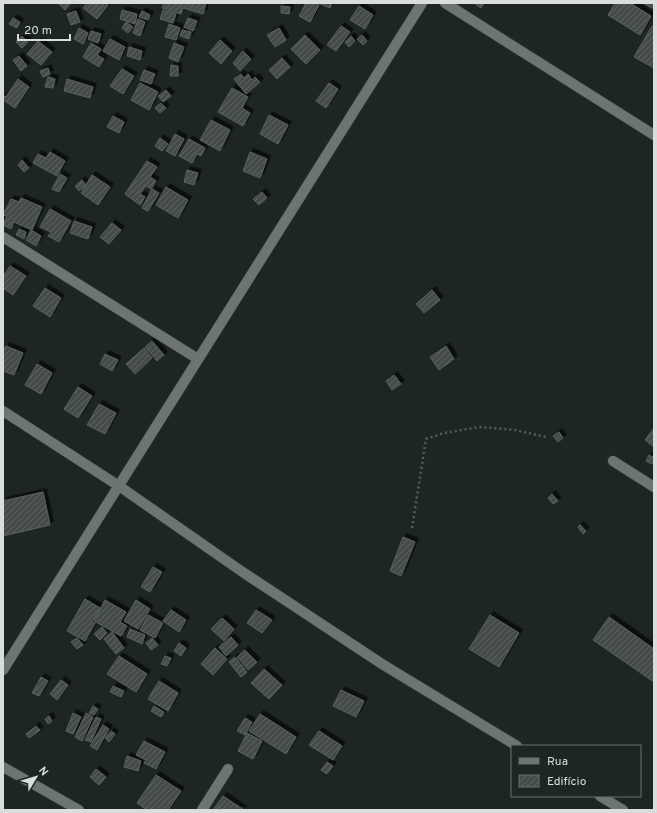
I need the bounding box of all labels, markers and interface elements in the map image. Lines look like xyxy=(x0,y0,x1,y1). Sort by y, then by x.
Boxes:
scale bar xyxy=(18,16,70,42)
text: 20 m xyxy=(24,23,52,39)
legend xyxy=(511,745,641,797)
text: Rua xyxy=(547,754,568,770)
north arrow xyxy=(16,757,56,797)
text: N xyxy=(35,764,51,779)
text: Edifício xyxy=(547,774,587,790)

